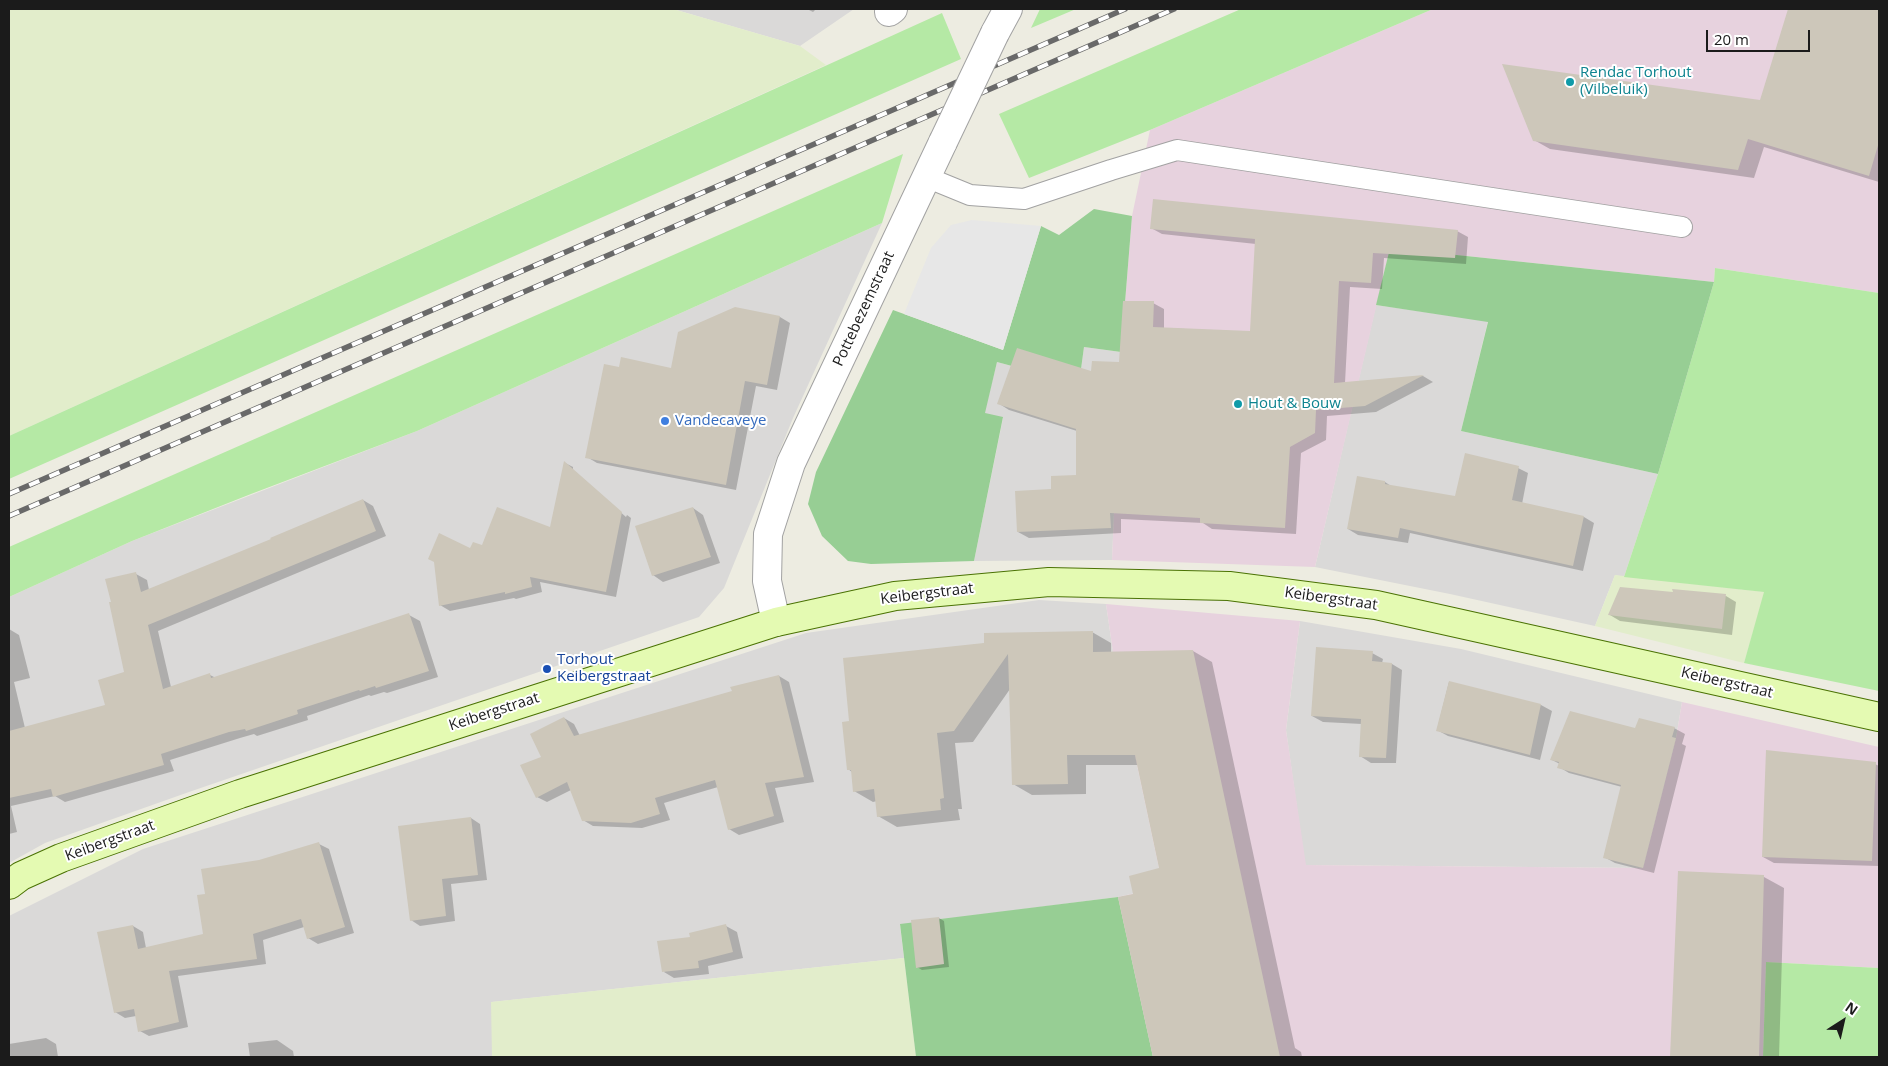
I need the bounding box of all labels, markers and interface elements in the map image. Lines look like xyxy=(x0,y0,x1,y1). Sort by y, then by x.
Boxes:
scale bar xyxy=(1708,20,1812,52)
text: 20 m xyxy=(1714,29,1749,49)
place label: Rendac Torhout (Vilbeluik) xyxy=(1580,64,1692,99)
marker: Rendac Torhout (Vilbeluik) xyxy=(1564,76,1576,88)
street label: Pottebezemstraat xyxy=(829,249,899,369)
place label: Hout & Bouw xyxy=(1248,395,1341,413)
marker: Hout & Bouw xyxy=(1232,398,1244,410)
place label: Vandecaveye xyxy=(675,412,766,430)
marker: Vandecaveye xyxy=(659,415,671,427)
street label: Keibergstraat xyxy=(879,579,975,609)
street label: Keibergstraat xyxy=(1283,584,1379,614)
place label: Torhout Keibergstraat xyxy=(557,651,651,686)
marker: Torhout Keibergstraat xyxy=(541,663,553,675)
street label: Keibergstraat xyxy=(1679,664,1775,702)
street label: Keibergstraat xyxy=(447,689,541,735)
street label: Keibergstraat xyxy=(63,816,157,866)
north arrow xyxy=(1818,996,1868,1046)
text: N xyxy=(1842,997,1862,1019)

